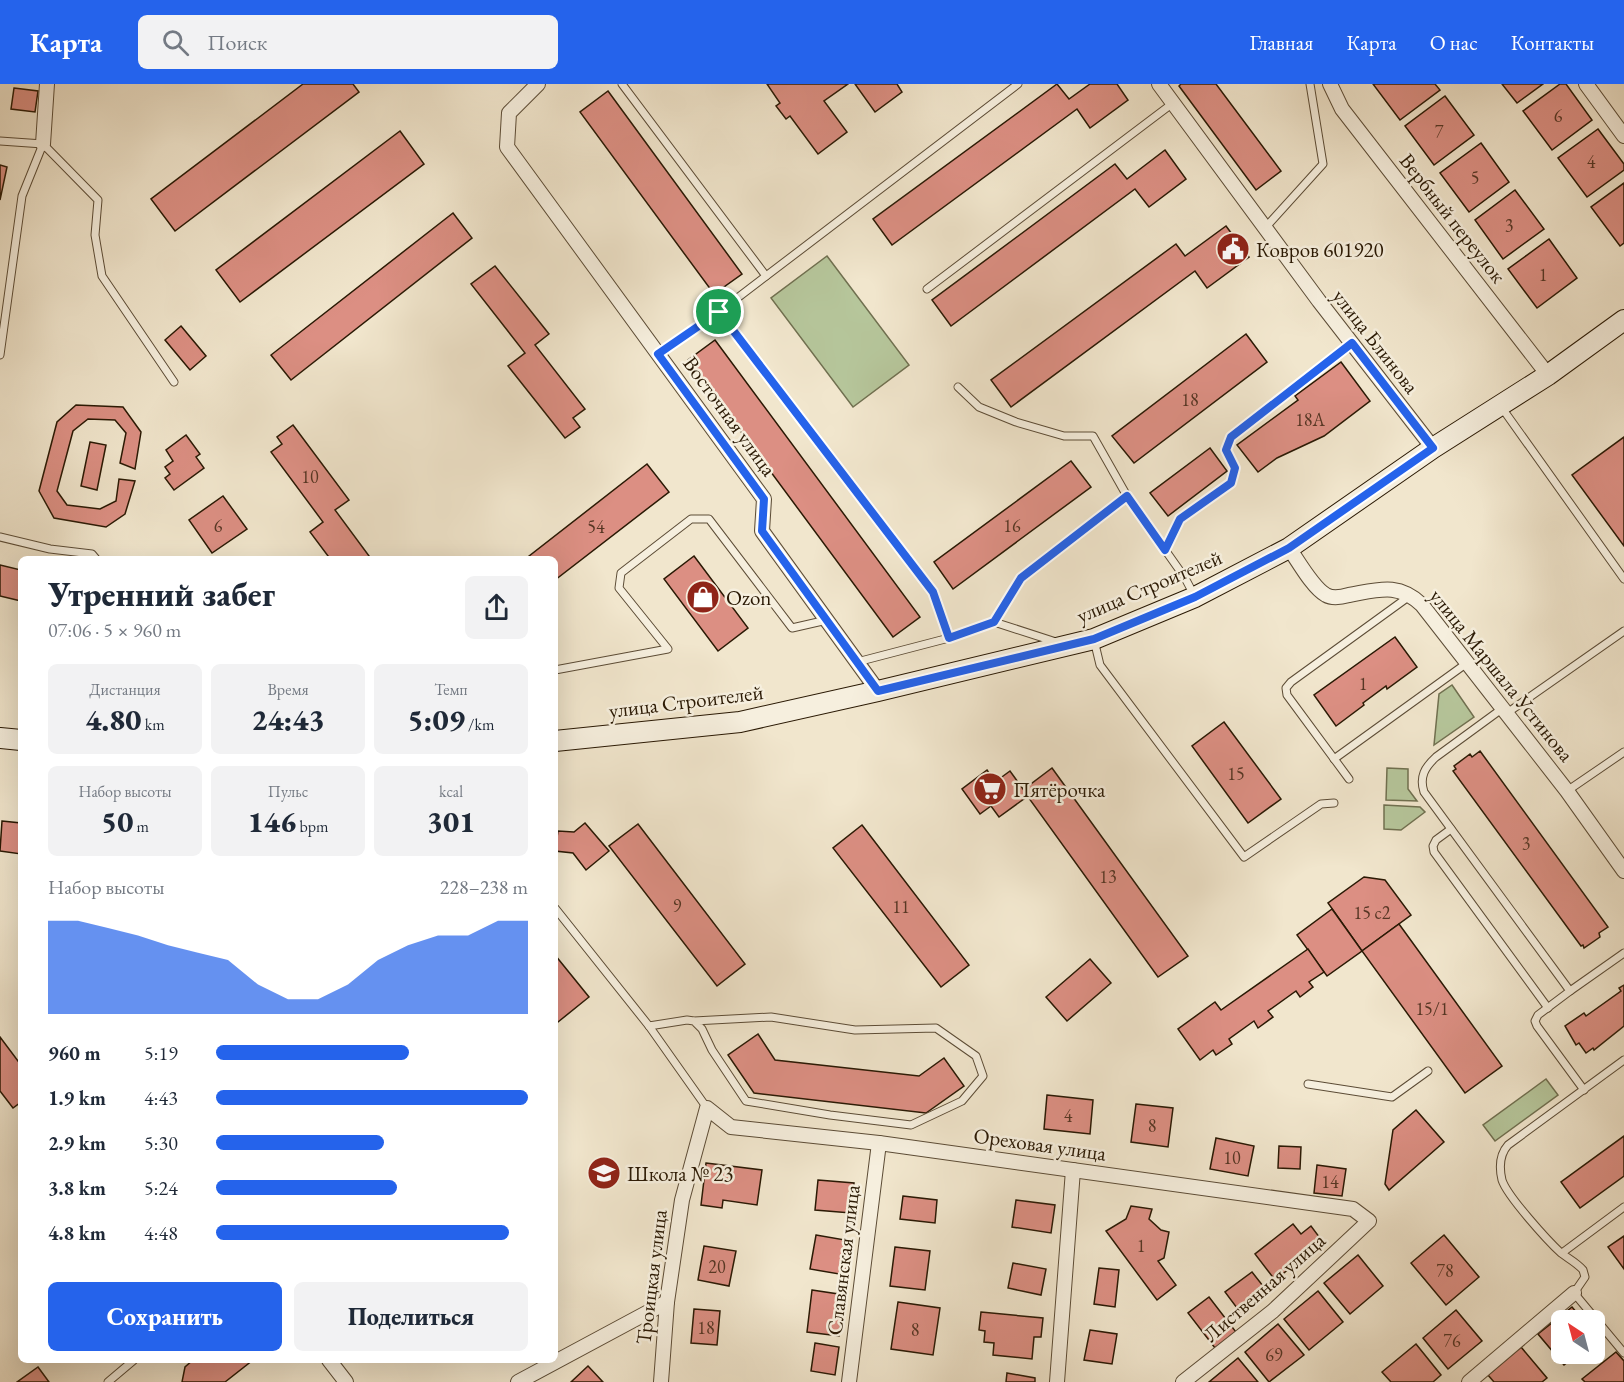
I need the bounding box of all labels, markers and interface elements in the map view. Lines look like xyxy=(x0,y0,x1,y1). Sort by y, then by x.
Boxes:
search box xyxy=(138,15,558,69)
text: Карта xyxy=(30,24,102,60)
icon: search xyxy=(159,26,192,59)
text: Поиск xyxy=(207,28,267,57)
text: Главная xyxy=(1249,29,1313,56)
text: Карта xyxy=(1346,29,1397,56)
text: О нас xyxy=(1430,29,1478,56)
text: Контакты xyxy=(1511,29,1594,56)
house number: 6 xyxy=(1554,104,1563,127)
house number: 7 xyxy=(1435,120,1444,143)
street label: Вербный переулок xyxy=(1394,148,1512,288)
house number: 4 xyxy=(1587,150,1596,173)
house number: 5 xyxy=(1471,166,1479,189)
house number: 3 xyxy=(1505,214,1513,237)
public building icon: Ковров 601920 xyxy=(1215,231,1251,267)
place label: Ковров 601920 xyxy=(1256,236,1384,263)
house number: 1 xyxy=(1539,263,1547,286)
street label: улица Блинова xyxy=(1327,283,1426,399)
pin xyxy=(693,286,744,337)
icon: arrive xyxy=(702,295,735,328)
street label: Восточная улица xyxy=(677,351,783,482)
house number: 18 xyxy=(1181,388,1199,411)
house number: 18А xyxy=(1295,408,1325,431)
house number: 10 xyxy=(301,465,319,488)
house number: 6 xyxy=(214,514,223,537)
house number: 16 xyxy=(1003,514,1021,537)
house number: 54 xyxy=(587,515,605,538)
street label: улица Строителей xyxy=(1072,543,1226,629)
text: Утренний забег xyxy=(48,573,275,616)
button: share xyxy=(465,576,528,639)
shop icon: Ozon xyxy=(685,579,721,615)
street label: улица Маршала Устинова xyxy=(1424,583,1580,767)
place label: Ozon xyxy=(726,584,771,611)
text: 07:06 · 5 × 960 m xyxy=(48,617,181,643)
house number: 1 xyxy=(1359,672,1367,695)
street label: улица Строителей xyxy=(607,678,765,724)
text: Дистанция xyxy=(89,679,161,700)
text: Время xyxy=(267,679,309,700)
text: Темп xyxy=(434,679,468,700)
text: 4.80 xyxy=(85,700,141,739)
text: 24:43 xyxy=(251,700,325,739)
text: 5:09 xyxy=(408,700,465,739)
text: km xyxy=(141,714,165,735)
text: /km xyxy=(465,714,494,735)
house number: 15 xyxy=(1227,762,1245,785)
supermarket icon: Пятёрочка xyxy=(972,771,1008,807)
place label: Пятёрочка xyxy=(1013,776,1106,803)
text: Набор высоты xyxy=(78,781,172,802)
text: Пульс xyxy=(268,781,308,802)
text: kcal xyxy=(439,781,463,802)
text: 50 xyxy=(101,802,133,841)
text: 146 xyxy=(248,802,296,841)
text: 301 xyxy=(427,802,475,841)
text: m xyxy=(133,816,149,837)
text: bpm xyxy=(296,816,328,837)
house number: 3 xyxy=(1522,832,1530,855)
house number: 13 xyxy=(1099,865,1117,888)
text: Набор высоты xyxy=(48,874,164,900)
text: 228–238 m xyxy=(440,874,528,900)
house number: 9 xyxy=(673,894,682,917)
house number: 11 xyxy=(892,895,910,918)
house number: 15 с2 xyxy=(1354,901,1391,924)
house number: 15/1 xyxy=(1415,997,1449,1020)
text: 960 m xyxy=(48,1040,101,1066)
text: 5:19 xyxy=(144,1040,178,1066)
text: 1.9 km xyxy=(48,1085,106,1111)
text: 4:43 xyxy=(144,1085,178,1111)
house number: 4 xyxy=(1064,1104,1073,1127)
house number: 8 xyxy=(1148,1114,1156,1137)
street label: Ореховая улица xyxy=(972,1121,1109,1167)
text: 2.9 km xyxy=(48,1130,106,1156)
text: 5:30 xyxy=(144,1130,178,1156)
house number: 10 xyxy=(1223,1146,1241,1169)
school or university icon: Школа № 23 xyxy=(586,1155,622,1191)
place label: Школа № 23 xyxy=(627,1160,733,1187)
house number: 14 xyxy=(1321,1170,1339,1193)
text: 3.8 km xyxy=(48,1175,106,1201)
text: 5:24 xyxy=(144,1175,178,1201)
street label: Славянская улица xyxy=(820,1183,866,1337)
street label: Троицкая улица xyxy=(629,1207,673,1346)
text: 4.8 km xyxy=(48,1220,106,1246)
text: 4:48 xyxy=(144,1220,178,1246)
street label: Лиственная улица xyxy=(1197,1226,1331,1347)
house number: 1 xyxy=(1137,1234,1145,1257)
house number: 20 xyxy=(708,1255,726,1278)
house number: 78 xyxy=(1436,1259,1454,1282)
button: Сохранить xyxy=(48,1282,282,1351)
button: Поделиться xyxy=(294,1282,528,1351)
north arrow xyxy=(1551,1310,1605,1364)
map controls xyxy=(1551,1310,1605,1364)
house number: 18 xyxy=(697,1316,715,1339)
house number: 8 xyxy=(911,1318,919,1341)
house number: 76 xyxy=(1443,1329,1461,1352)
house number: 69 xyxy=(1265,1343,1283,1366)

